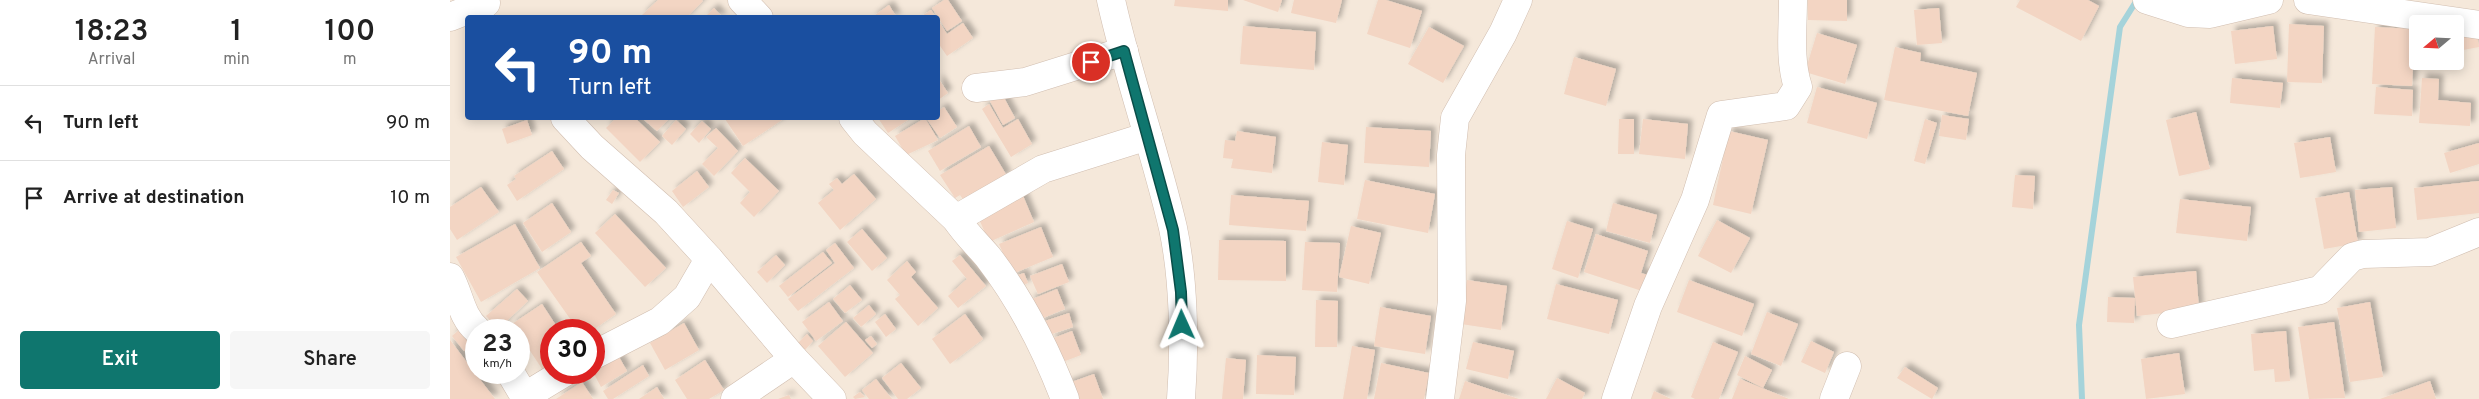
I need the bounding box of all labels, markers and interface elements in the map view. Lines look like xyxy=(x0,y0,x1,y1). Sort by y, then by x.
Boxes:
text: 18:23 xyxy=(75,14,149,51)
text: 1 xyxy=(231,14,242,51)
text: 100 xyxy=(324,14,375,51)
north arrow xyxy=(2409,15,2464,70)
map controls xyxy=(2409,15,2464,70)
text: 90 m xyxy=(568,32,652,76)
icon: left xyxy=(485,35,550,100)
pin xyxy=(1070,41,1112,83)
icon: arrive xyxy=(1077,48,1105,76)
text: Arrival xyxy=(88,50,135,70)
text: min xyxy=(223,50,250,70)
text: m xyxy=(343,50,357,70)
text: Turn left xyxy=(568,75,651,102)
icon: left xyxy=(20,109,48,137)
text: Turn left xyxy=(63,111,139,135)
text: 90 m xyxy=(386,111,430,135)
icon: arrive xyxy=(20,184,48,212)
text: Arrive at destination xyxy=(63,186,244,210)
text: 10 m xyxy=(390,186,430,210)
position arrow xyxy=(1155,298,1207,350)
speed limit sign: 30 xyxy=(540,319,605,384)
text: 23 xyxy=(482,329,513,361)
button: Exit xyxy=(20,331,220,389)
button: Share xyxy=(230,331,430,389)
text: km/h xyxy=(483,356,512,372)

